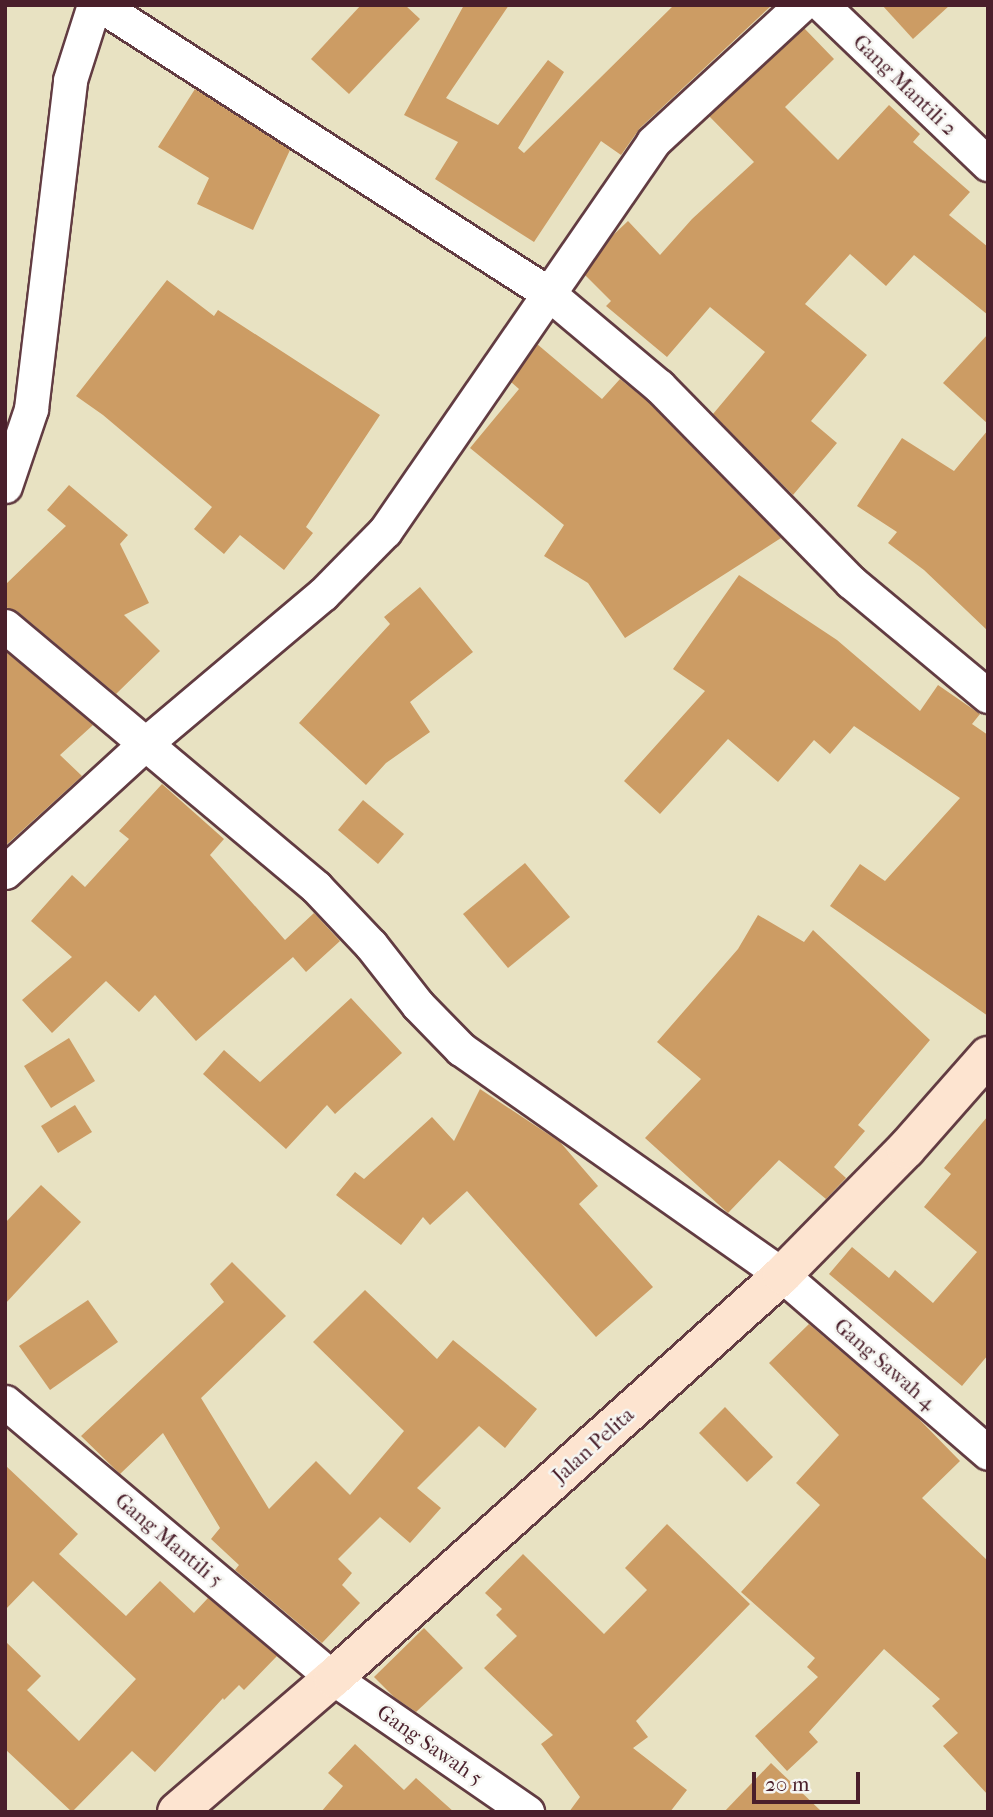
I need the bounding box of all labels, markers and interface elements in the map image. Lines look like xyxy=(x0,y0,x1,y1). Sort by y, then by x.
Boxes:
street label: Gang Mantili 2 xyxy=(848,29,962,141)
street label: Gang Sawah 4 xyxy=(829,1313,941,1415)
street label: Jalan Pelita xyxy=(547,1402,639,1488)
street label: Gang Mantili 5 xyxy=(110,1488,228,1592)
street label: Gang Sawah 5 xyxy=(372,1699,488,1791)
scale bar xyxy=(755,1758,864,1802)
text: 20 m xyxy=(765,1772,809,1796)

